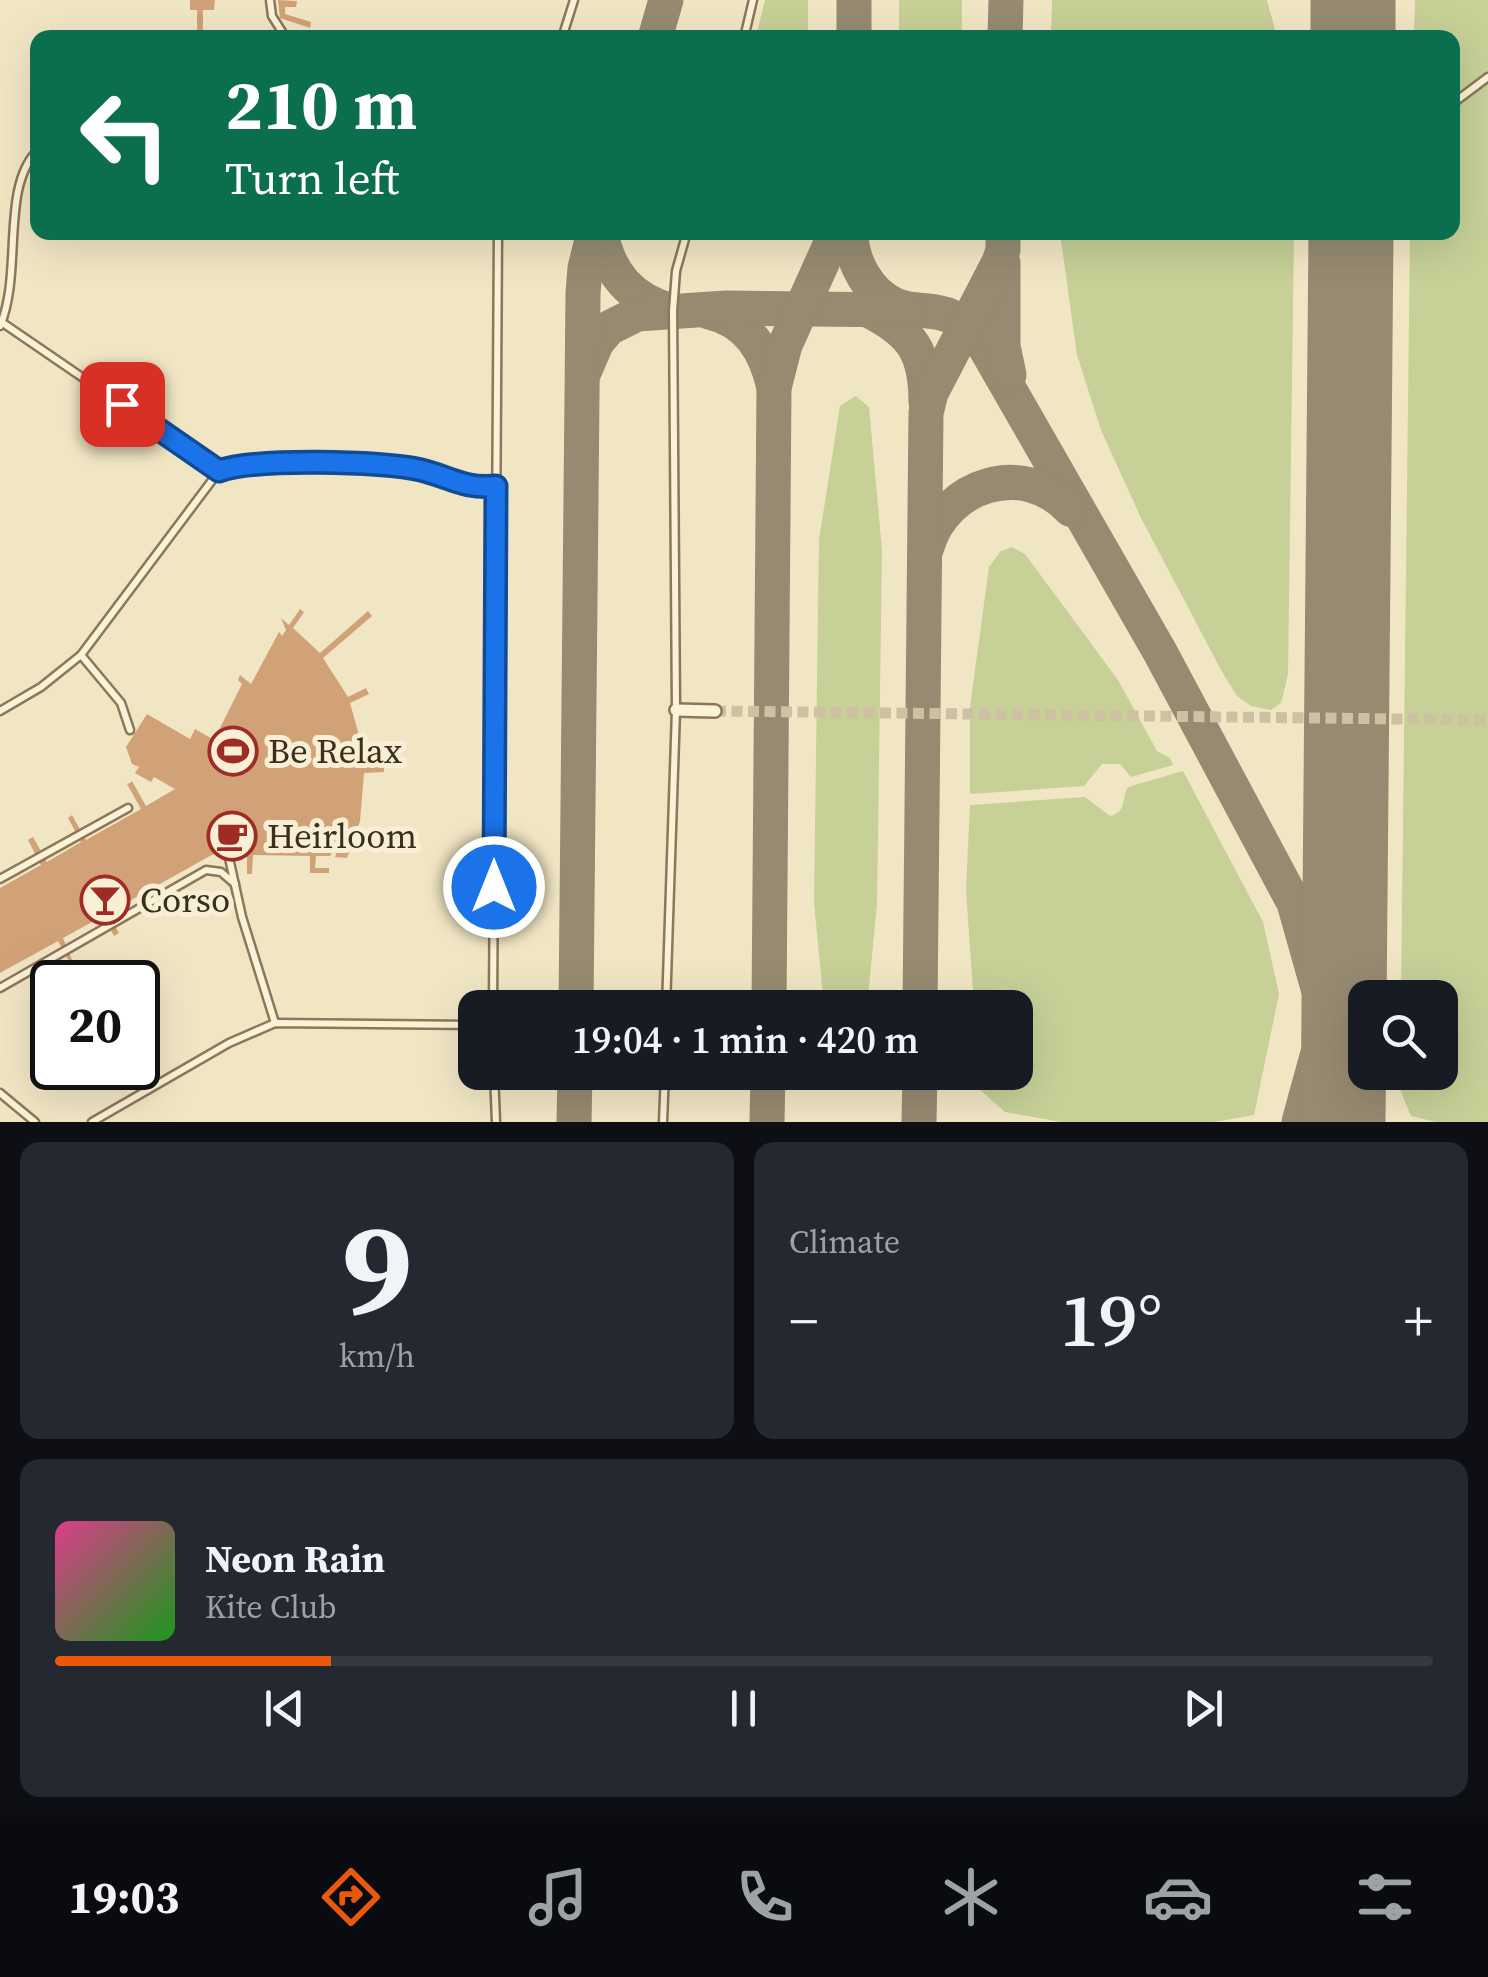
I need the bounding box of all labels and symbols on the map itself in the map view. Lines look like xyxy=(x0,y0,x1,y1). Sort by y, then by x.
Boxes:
pin xyxy=(80,362,165,447)
sports icon: Be Relax xyxy=(207,725,259,777)
place label: Be Relax xyxy=(268,727,403,775)
cafe icon: Heirloom xyxy=(206,810,258,862)
place label: Heirloom xyxy=(267,812,417,860)
position arrow xyxy=(442,835,546,939)
bar icon: Corso xyxy=(79,874,131,926)
place label: Corso xyxy=(140,876,230,924)
speed limit sign: 20 xyxy=(30,960,160,1090)

